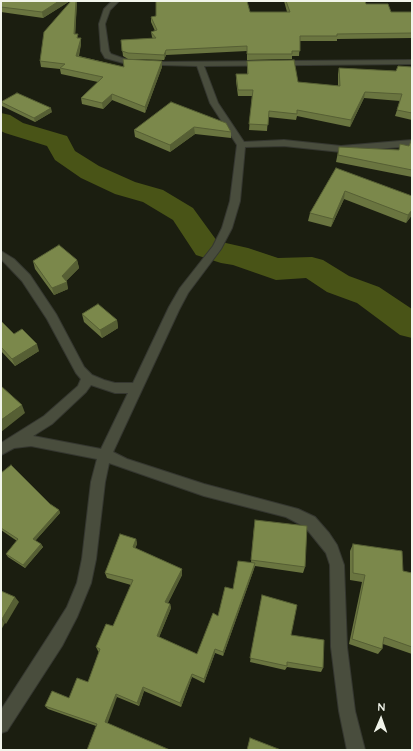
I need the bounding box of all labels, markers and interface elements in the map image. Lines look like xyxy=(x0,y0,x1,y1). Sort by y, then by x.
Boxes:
north arrow xyxy=(361,699,401,739)
text: N xyxy=(377,700,386,714)

